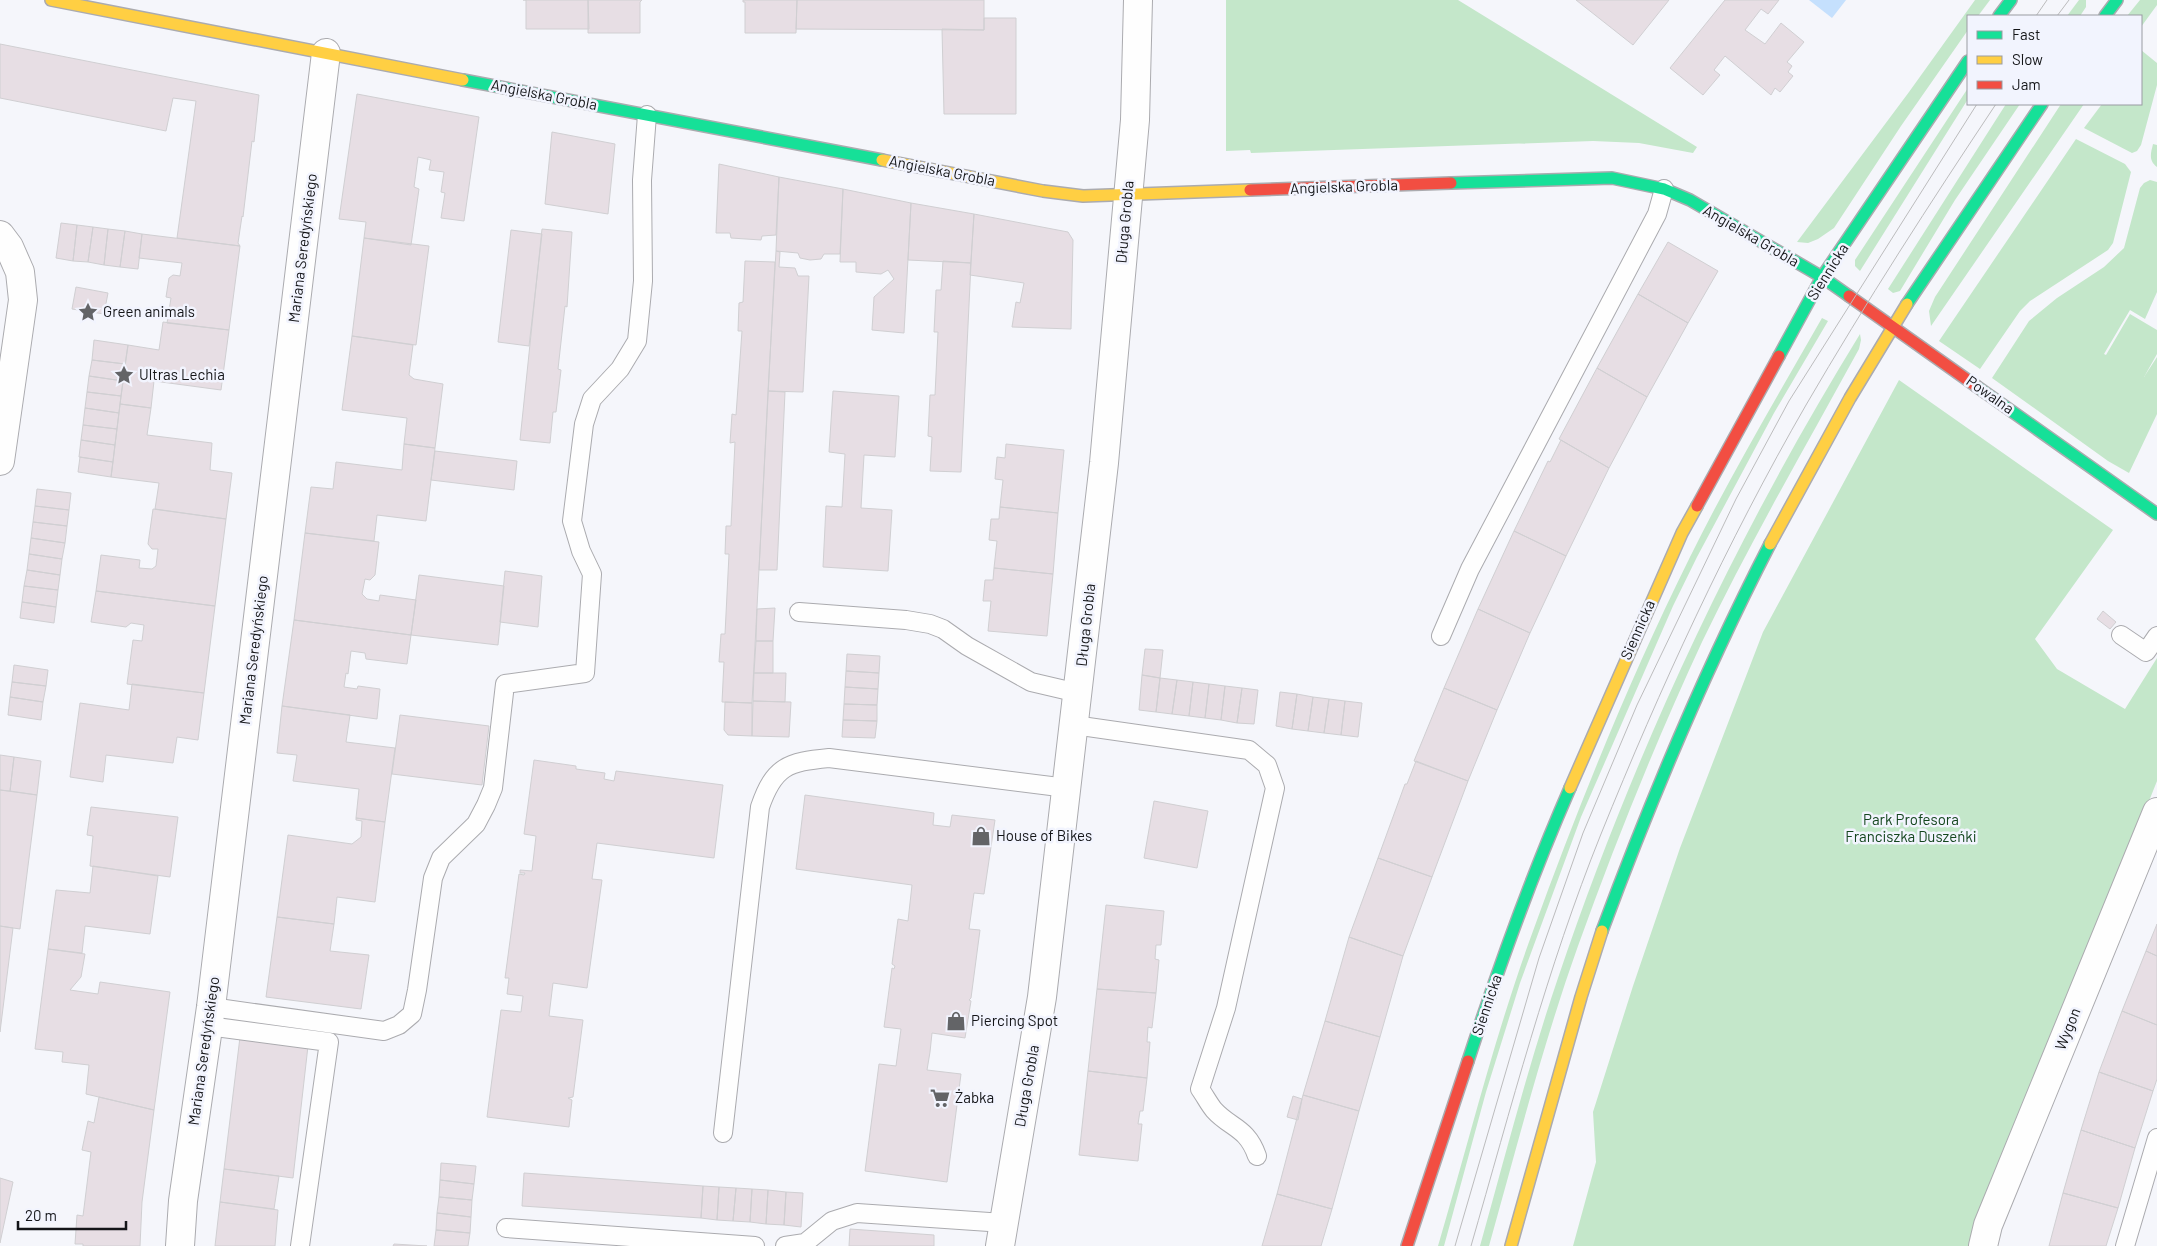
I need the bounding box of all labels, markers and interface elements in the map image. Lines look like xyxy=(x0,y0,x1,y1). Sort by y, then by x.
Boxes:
legend xyxy=(1967,15,2142,105)
text: Fast xyxy=(2012,25,2040,43)
text: Slow xyxy=(2012,50,2043,68)
street label: Angielska Grobla xyxy=(490,75,599,113)
text: Jam xyxy=(2012,75,2041,93)
street label: Angielska Grobla xyxy=(888,151,997,189)
street label: Mariana Seredyńskiego xyxy=(284,172,320,324)
street label: Angielska Grobla xyxy=(1290,175,1398,197)
street label: Długa Grobla xyxy=(1111,180,1137,264)
street label: Angielska Grobla xyxy=(1700,200,1803,270)
street label: Siennicka xyxy=(1803,240,1852,303)
place icon: Green animals xyxy=(77,301,99,323)
place label: Green animals xyxy=(103,302,195,320)
place icon: Ultras Lechia xyxy=(113,364,135,386)
place label: Ultras Lechia xyxy=(139,365,225,383)
street label: Powalna xyxy=(1963,371,2018,417)
street label: Mariana Seredyńskiego xyxy=(235,574,271,726)
street label: Długa Grobla xyxy=(1072,583,1098,667)
street label: Siennicka xyxy=(1616,597,1658,662)
park label: Park Profesora Franciszka Duszeńki xyxy=(1845,810,1977,845)
shop icon: House of Bikes xyxy=(970,825,992,847)
place label: House of Bikes xyxy=(996,826,1092,844)
street label: Siennicka xyxy=(1467,972,1505,1038)
street label: Mariana Seredyńskiego xyxy=(184,975,222,1126)
street label: Wygon xyxy=(2051,1005,2084,1052)
shop icon: Piercing Spot xyxy=(945,1010,967,1032)
place label: Piercing Spot xyxy=(971,1011,1058,1029)
street label: Długa Grobla xyxy=(1010,1043,1042,1128)
supermarket icon: Żabka xyxy=(929,1087,951,1109)
place label: Żabka xyxy=(955,1088,994,1106)
scale bar xyxy=(18,1198,125,1230)
text: 20 m xyxy=(25,1206,57,1224)

